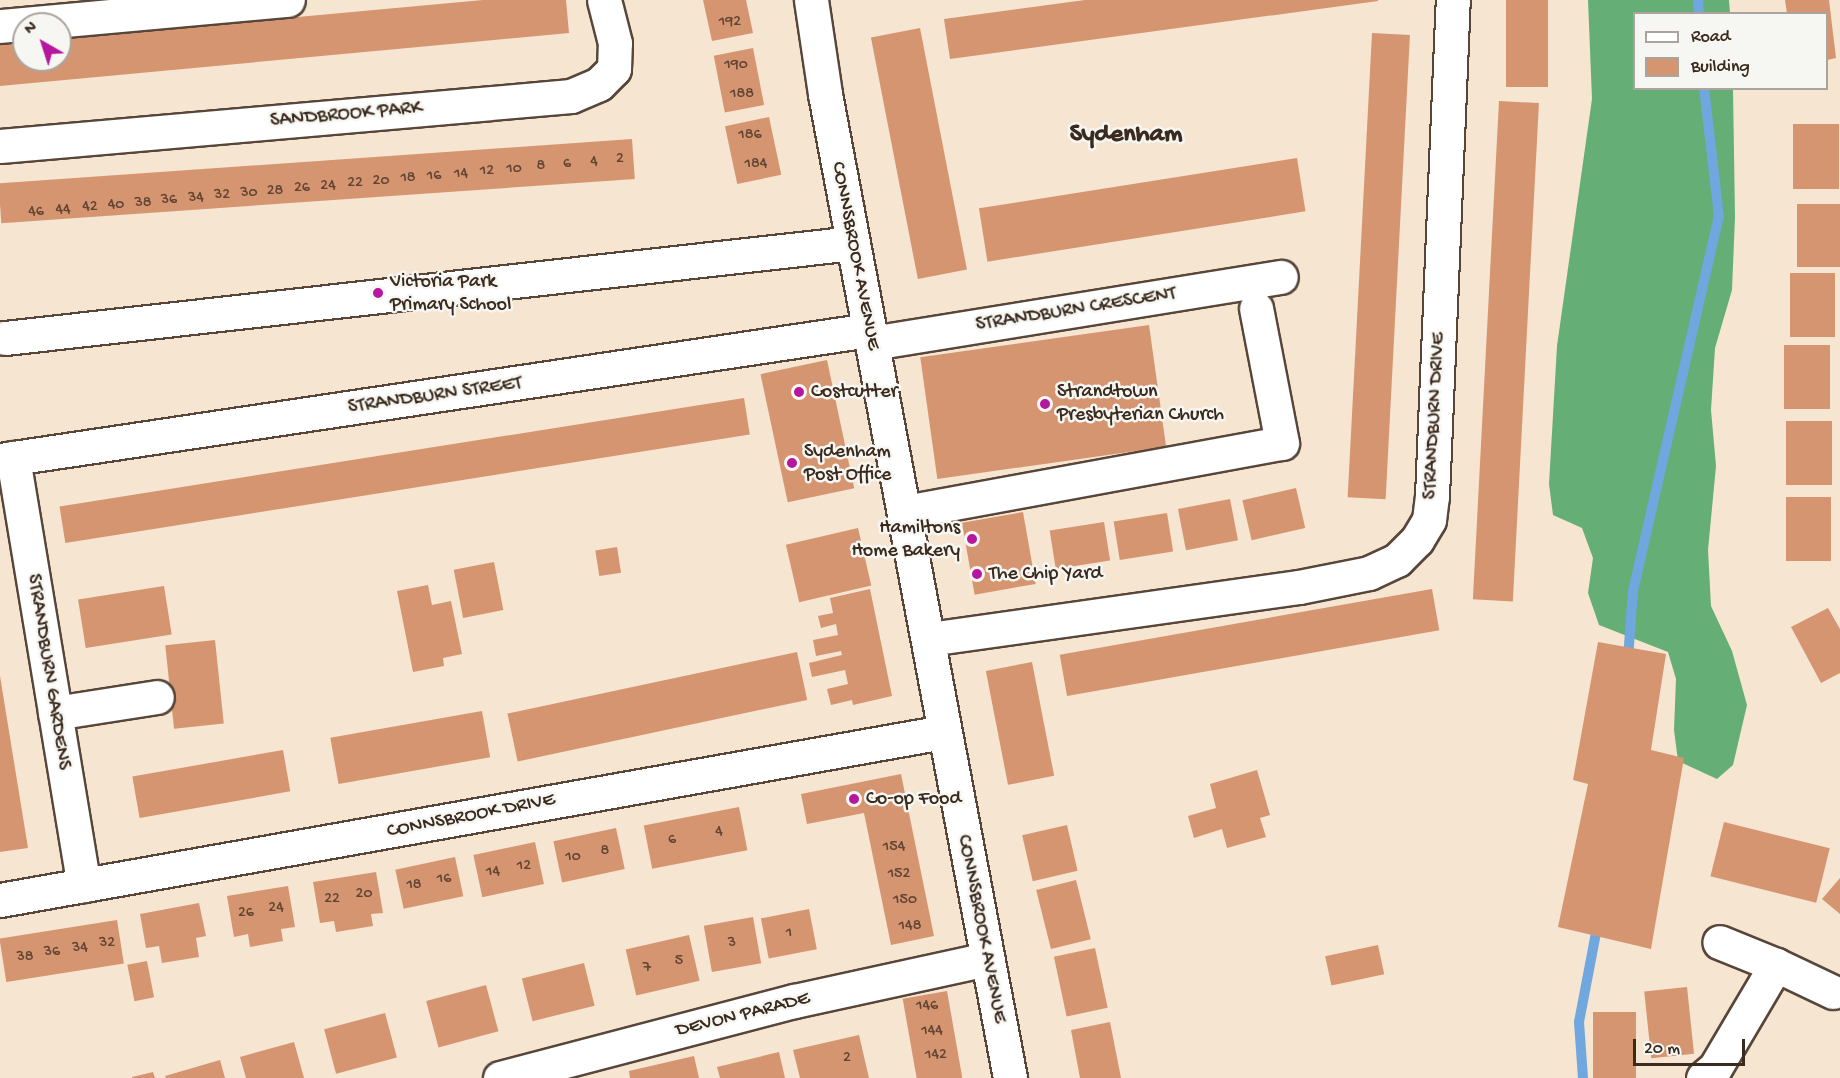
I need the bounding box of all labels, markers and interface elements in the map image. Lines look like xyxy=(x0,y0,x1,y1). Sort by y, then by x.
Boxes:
north arrow xyxy=(12,12,72,72)
legend xyxy=(1633,12,1828,90)
house number: 192 xyxy=(719,13,741,33)
text: N xyxy=(22,19,42,40)
text: Road xyxy=(1691,27,1730,48)
house number: 190 xyxy=(724,56,748,76)
text: Building xyxy=(1691,57,1750,78)
house number: 188 xyxy=(730,85,754,105)
street label: SANDBROOK PARK xyxy=(269,96,423,134)
district label: Sydenham xyxy=(1070,120,1182,152)
house number: 186 xyxy=(738,126,762,146)
house number: 2 xyxy=(616,150,624,170)
house number: 4 xyxy=(590,153,598,173)
house number: 6 xyxy=(563,155,571,175)
house number: 184 xyxy=(745,155,767,175)
house number: 8 xyxy=(537,157,545,177)
house number: 10 xyxy=(506,160,522,180)
street label: CONNSBROOK AVENUE xyxy=(825,160,885,352)
house number: 12 xyxy=(480,162,494,182)
house number: 14 xyxy=(454,165,468,185)
house number: 16 xyxy=(427,167,441,187)
house number: 18 xyxy=(400,169,416,189)
house number: 20 xyxy=(373,172,389,192)
house number: 22 xyxy=(347,174,363,194)
house number: 24 xyxy=(320,177,336,197)
house number: 26 xyxy=(294,179,310,199)
house number: 28 xyxy=(267,182,283,202)
house number: 30 xyxy=(240,184,258,204)
house number: 32 xyxy=(214,186,230,206)
house number: 34 xyxy=(188,189,204,209)
house number: 36 xyxy=(161,191,177,211)
house number: 38 xyxy=(134,194,152,214)
house number: 40 xyxy=(108,196,124,216)
house number: 42 xyxy=(82,198,98,218)
house number: 44 xyxy=(55,201,71,221)
house number: 46 xyxy=(28,203,44,223)
place label: Victoria Park Primary School xyxy=(390,270,511,317)
street label: STRANDBURN CRESCENT xyxy=(974,282,1178,338)
marker: Victoria Park Primary School xyxy=(371,286,385,300)
street label: STRANDBURN DRIVE xyxy=(1419,332,1451,500)
street label: STRANDBURN STREET xyxy=(346,372,524,420)
place label: Costcutter xyxy=(811,380,898,404)
place label: Strandtown Presbyterian Church xyxy=(1057,380,1224,427)
marker: Costcutter xyxy=(792,385,806,399)
marker: Strandtown Presbyterian Church xyxy=(1038,397,1052,411)
place label: Sydenham Post Office xyxy=(804,440,891,487)
marker: Sydenham Post Office xyxy=(785,456,799,470)
place label: Hamiltons Home Bakery xyxy=(851,516,960,563)
marker: Hamiltons Home Bakery xyxy=(965,532,979,546)
place label: The Chip Yard xyxy=(989,562,1102,586)
marker: The Chip Yard xyxy=(970,567,984,581)
street label: STRANDBURN GARDENS xyxy=(21,572,75,772)
place label: Co-op Food xyxy=(866,787,961,811)
street label: CONNSBROOK DRIVE xyxy=(385,788,557,844)
marker: Co-op Food xyxy=(847,792,861,806)
house number: 4 xyxy=(715,823,723,843)
house number: 6 xyxy=(668,831,676,851)
street label: CONNSBROOK AVENUE xyxy=(951,833,1011,1025)
house number: 154 xyxy=(883,838,905,858)
house number: 8 xyxy=(601,842,609,862)
house number: 10 xyxy=(565,848,581,868)
house number: 12 xyxy=(517,857,531,877)
house number: 14 xyxy=(486,863,500,883)
house number: 152 xyxy=(888,865,910,885)
house number: 16 xyxy=(437,870,451,890)
house number: 18 xyxy=(406,876,422,896)
house number: 20 xyxy=(356,885,372,905)
house number: 22 xyxy=(324,890,340,910)
house number: 150 xyxy=(893,891,917,911)
house number: 24 xyxy=(268,899,284,919)
house number: 26 xyxy=(238,904,254,924)
house number: 148 xyxy=(899,917,921,937)
house number: 1 xyxy=(786,924,792,944)
house number: 32 xyxy=(99,934,115,954)
house number: 3 xyxy=(728,934,736,954)
house number: 34 xyxy=(72,939,88,959)
house number: 36 xyxy=(44,943,60,963)
house number: 38 xyxy=(16,948,34,968)
house number: 5 xyxy=(675,952,683,972)
house number: 7 xyxy=(643,959,651,979)
street label: DEVON PARADE xyxy=(674,987,812,1043)
house number: 146 xyxy=(916,997,938,1017)
house number: 144 xyxy=(921,1022,943,1042)
scale bar xyxy=(1636,1027,1748,1065)
text: 20 m xyxy=(1644,1039,1680,1060)
house number: 142 xyxy=(925,1046,947,1066)
house number: 2 xyxy=(843,1049,851,1069)

